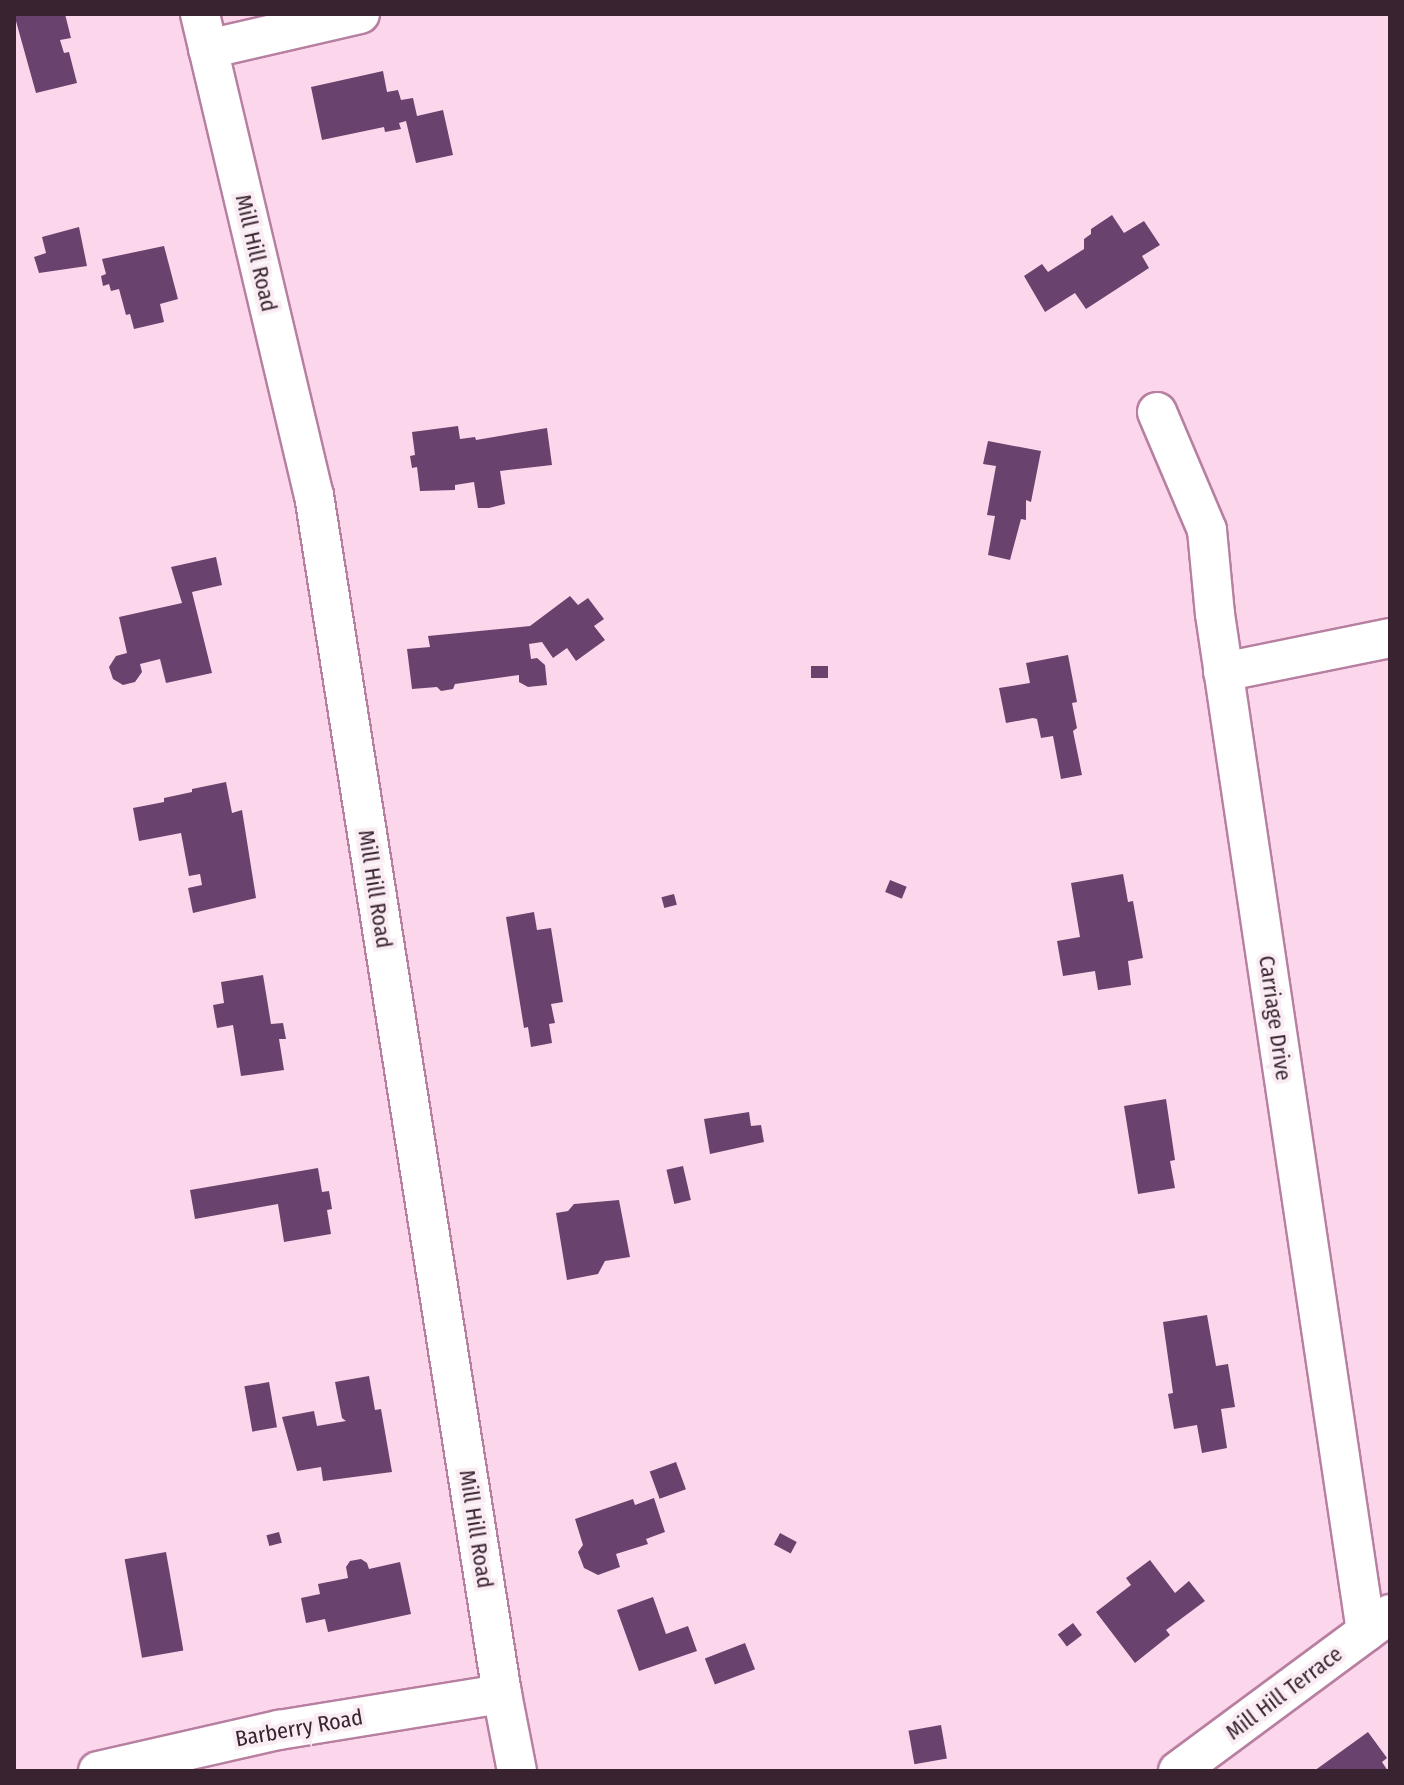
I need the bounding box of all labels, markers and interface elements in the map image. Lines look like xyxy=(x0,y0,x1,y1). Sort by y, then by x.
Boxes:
street label: Mill Hill Road xyxy=(230,192,282,314)
street label: Mill Hill Road xyxy=(353,828,397,950)
street label: Carriage Drive xyxy=(1253,954,1297,1082)
street label: Mill Hill Road xyxy=(454,1468,498,1590)
street label: Mill Hill Terrace xyxy=(1221,1641,1347,1745)
street label: Barberry Road xyxy=(233,1704,365,1752)

